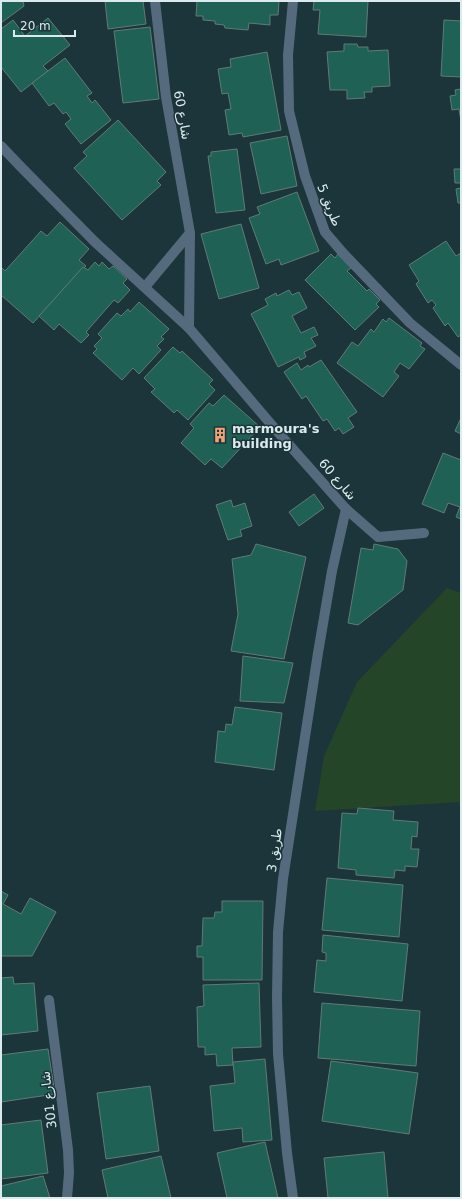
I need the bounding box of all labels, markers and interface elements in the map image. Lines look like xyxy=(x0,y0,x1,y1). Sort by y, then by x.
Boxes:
scale bar xyxy=(14,12,75,38)
text: 20 m xyxy=(20,19,51,33)
street label: شارع 60 xyxy=(170,89,194,141)
street label: طريق 5 xyxy=(313,182,345,229)
place label: marmoura's building xyxy=(232,421,320,451)
building icon: marmoura's building xyxy=(211,426,229,444)
street label: شارع 60 xyxy=(315,456,360,504)
street label: طريق 3 xyxy=(264,827,286,873)
street label: شارع 301 xyxy=(38,1070,60,1130)

